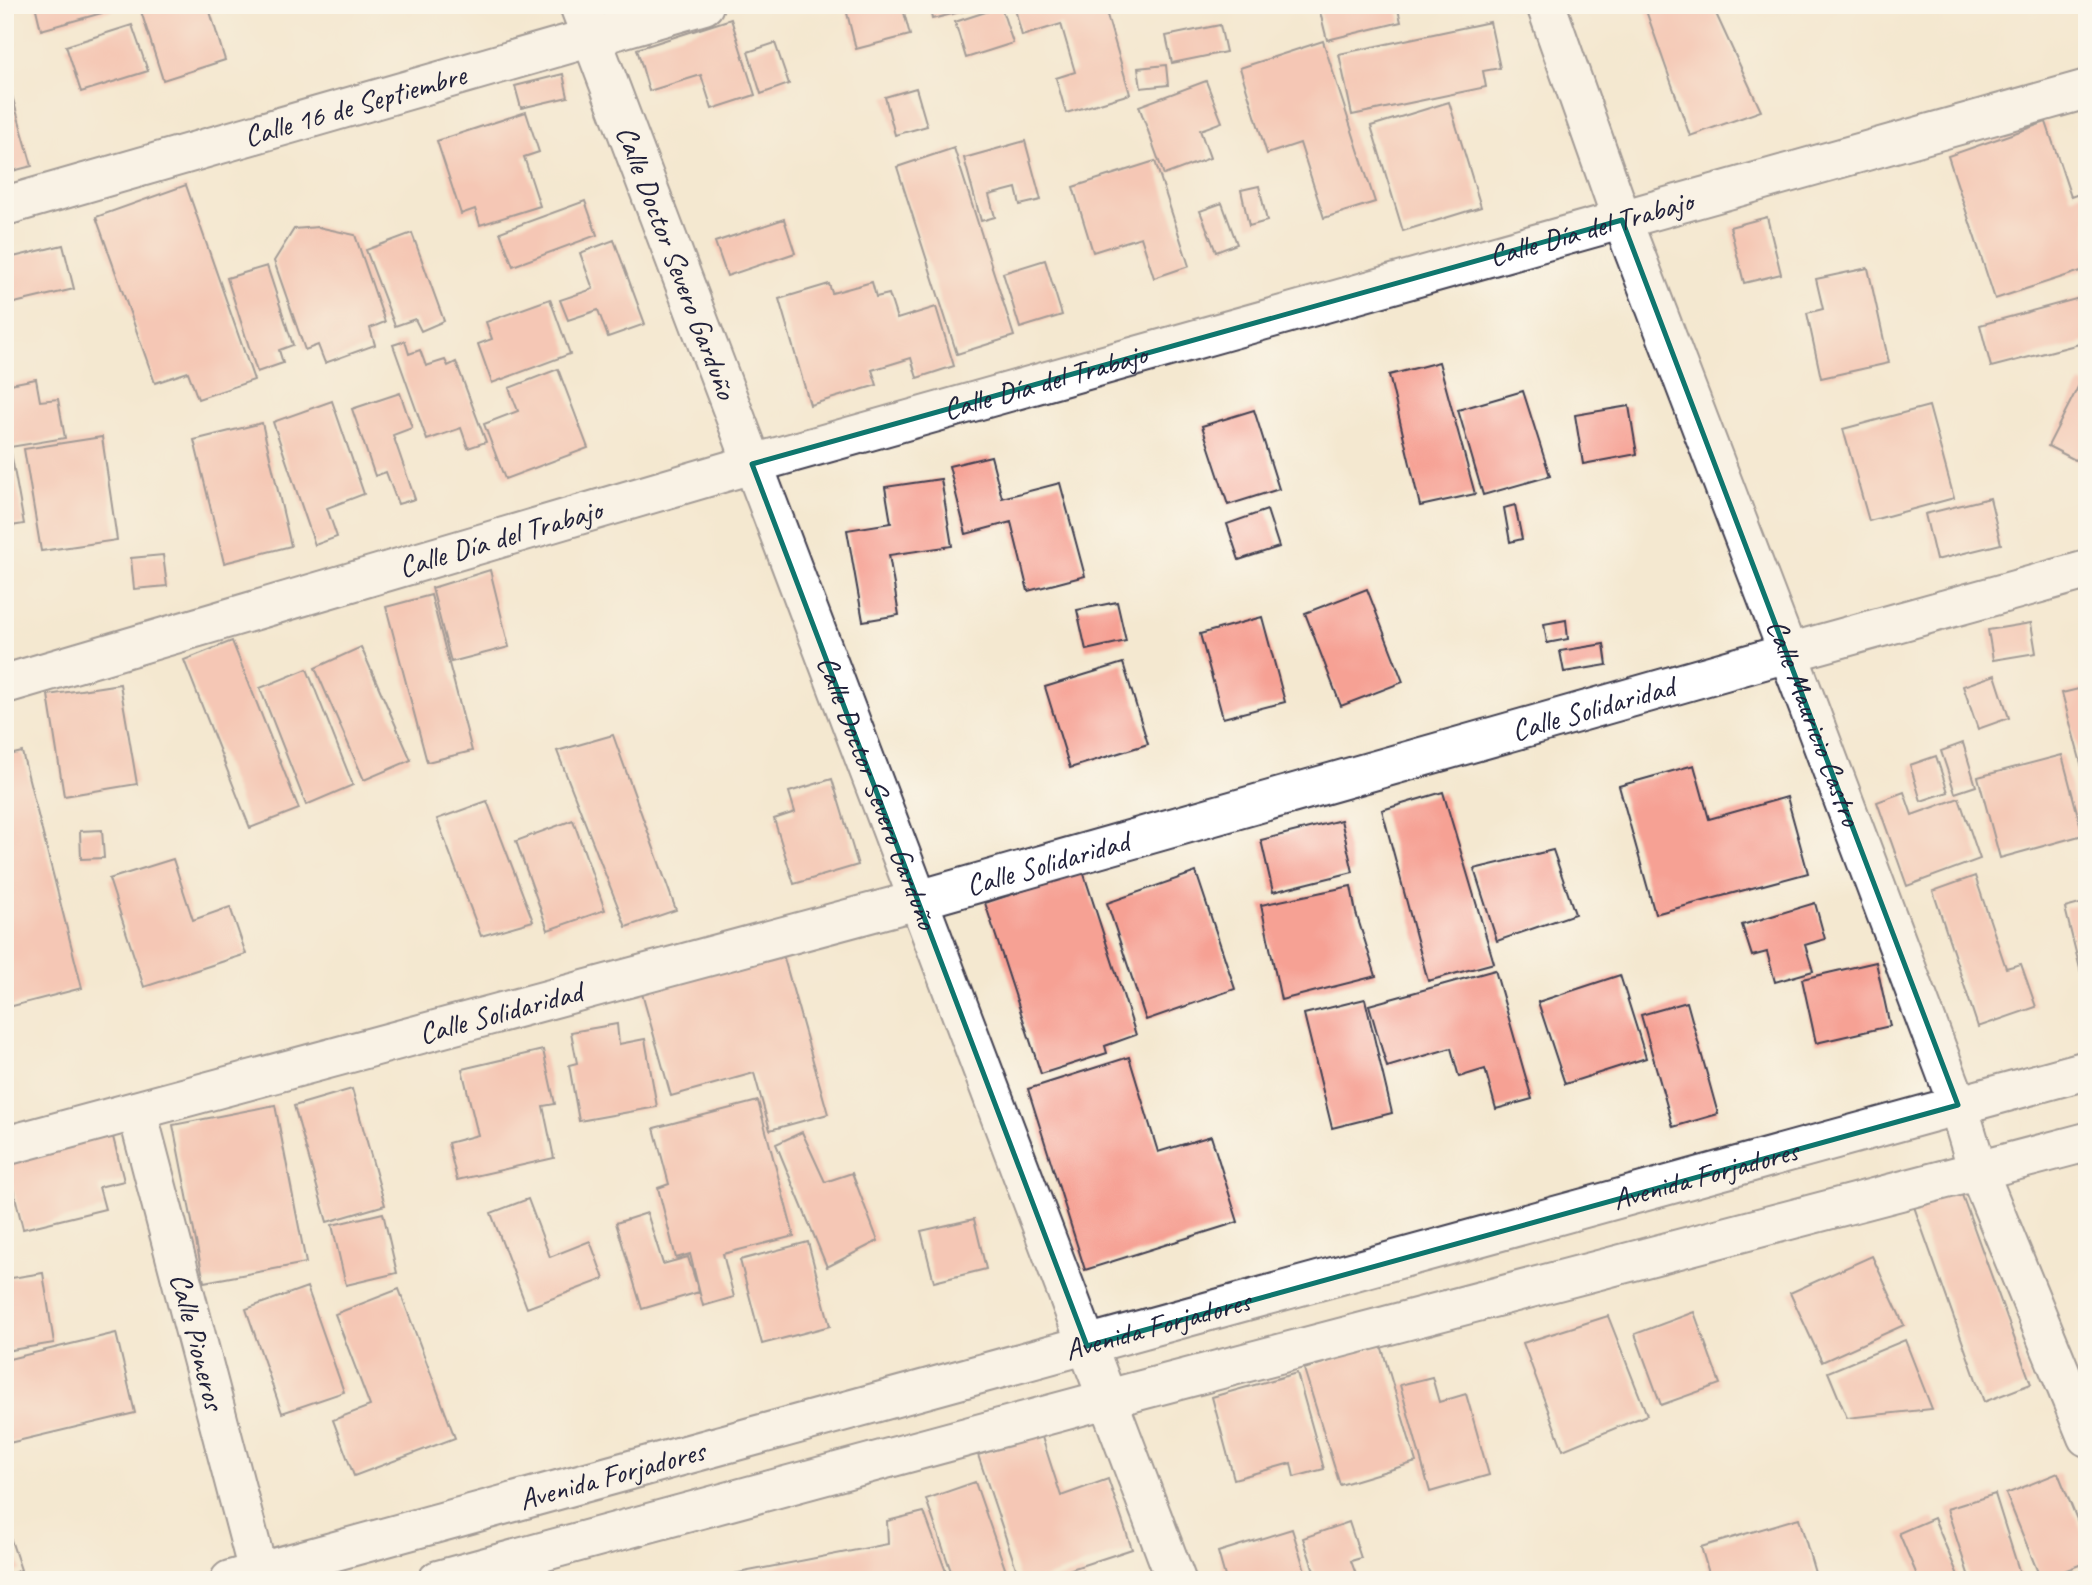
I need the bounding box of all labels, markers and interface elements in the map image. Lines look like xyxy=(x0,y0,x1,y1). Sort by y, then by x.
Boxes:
street label: Calle 16 de Septiembre xyxy=(240,55,472,155)
street label: Calle Doctor Severo Garduño xyxy=(607,120,746,405)
street label: Calle Día del Trabajo xyxy=(1485,181,1700,275)
street label: Calle Día del Trabajo xyxy=(939,334,1154,428)
street label: Calle Día del Trabajo xyxy=(394,489,609,586)
street label: Calle Mauricio Castro xyxy=(1758,614,1871,832)
street label: Calle Doctor Severo Garduño xyxy=(808,650,947,936)
street label: Calle Solidaridad xyxy=(1507,666,1682,750)
street label: Calle Solidaridad xyxy=(962,821,1137,904)
street label: Calle Solidaridad xyxy=(415,971,590,1053)
street label: Avenida Forjadores xyxy=(1608,1130,1805,1218)
street label: Calle Pioneros xyxy=(161,1269,234,1416)
street label: Avenida Forjadores xyxy=(1061,1281,1257,1369)
street label: Avenida Forjadores xyxy=(515,1431,712,1519)

